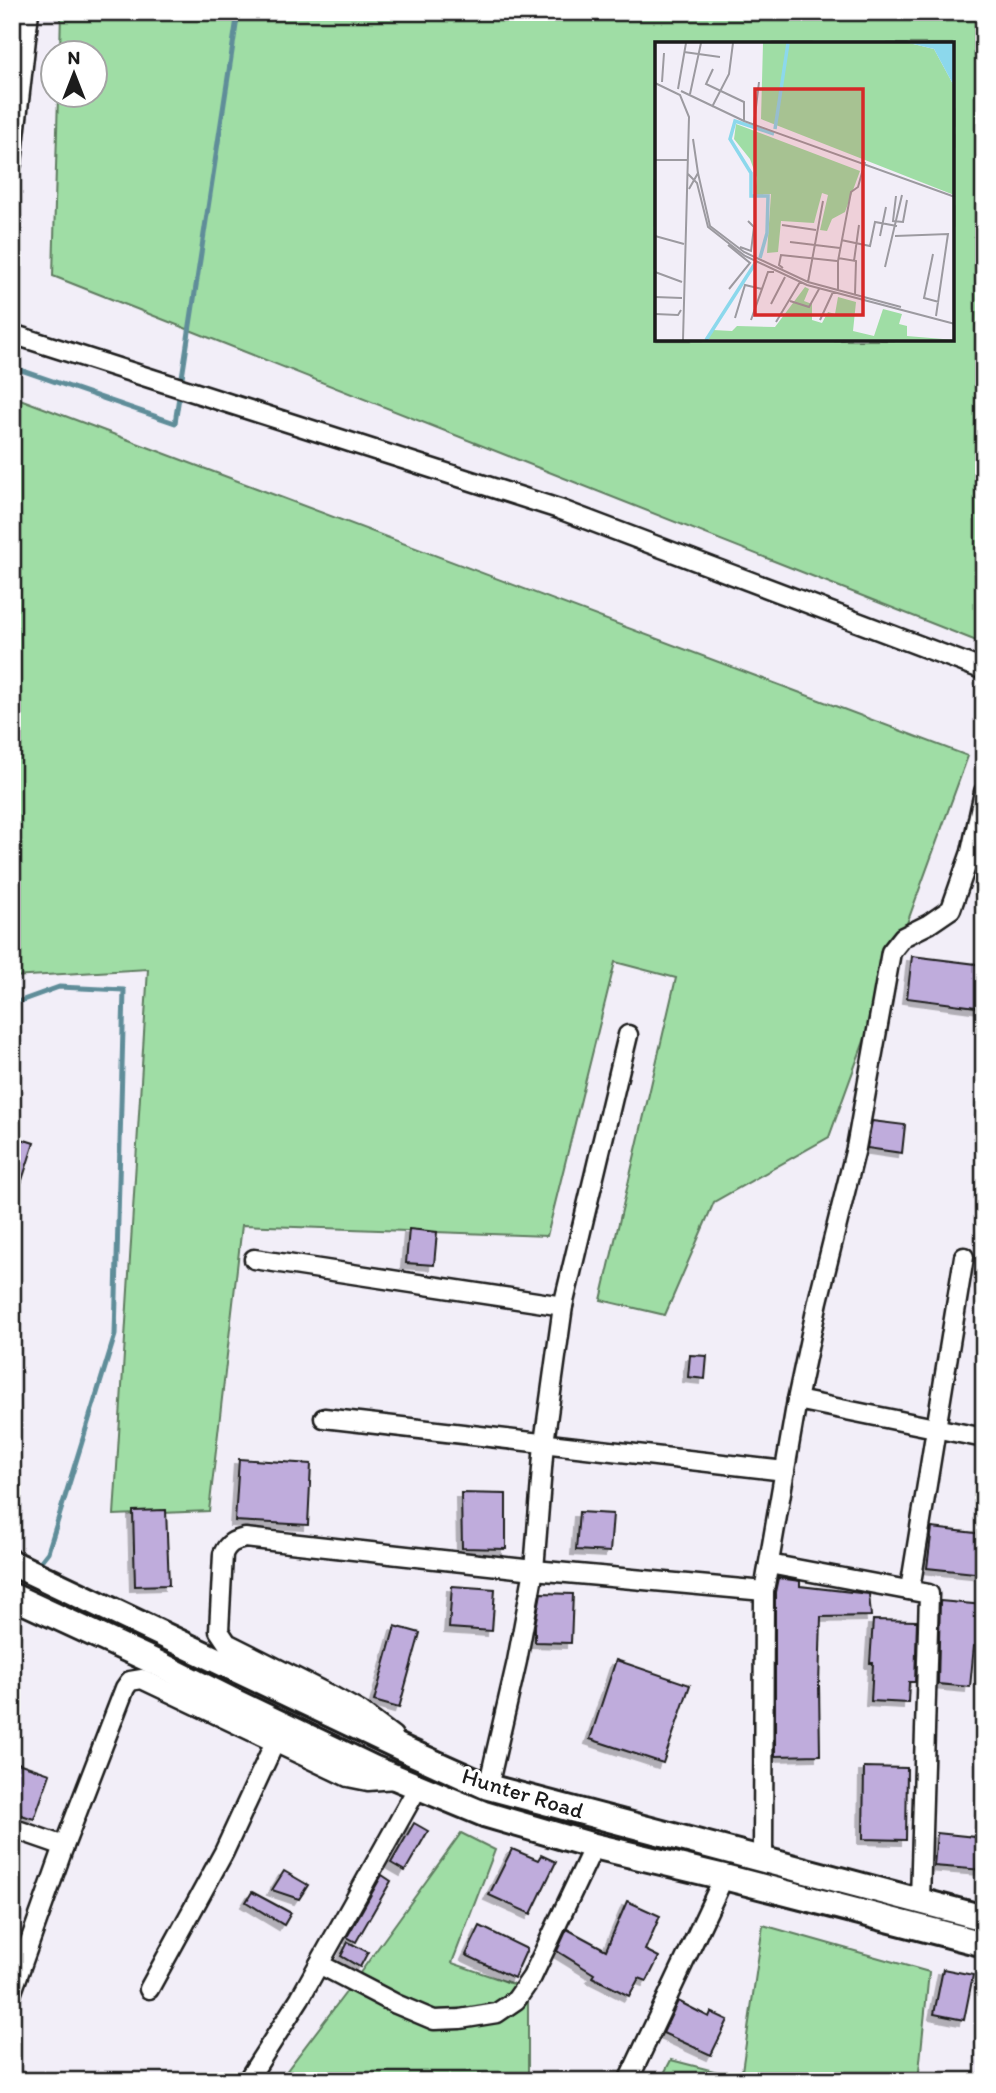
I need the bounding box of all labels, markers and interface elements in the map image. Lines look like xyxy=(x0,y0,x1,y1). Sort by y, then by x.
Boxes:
north arrow xyxy=(38,38,108,108)
inset map xyxy=(655,42,954,341)
text: N xyxy=(68,46,80,69)
street label: Hunter Road xyxy=(459,1761,587,1825)

